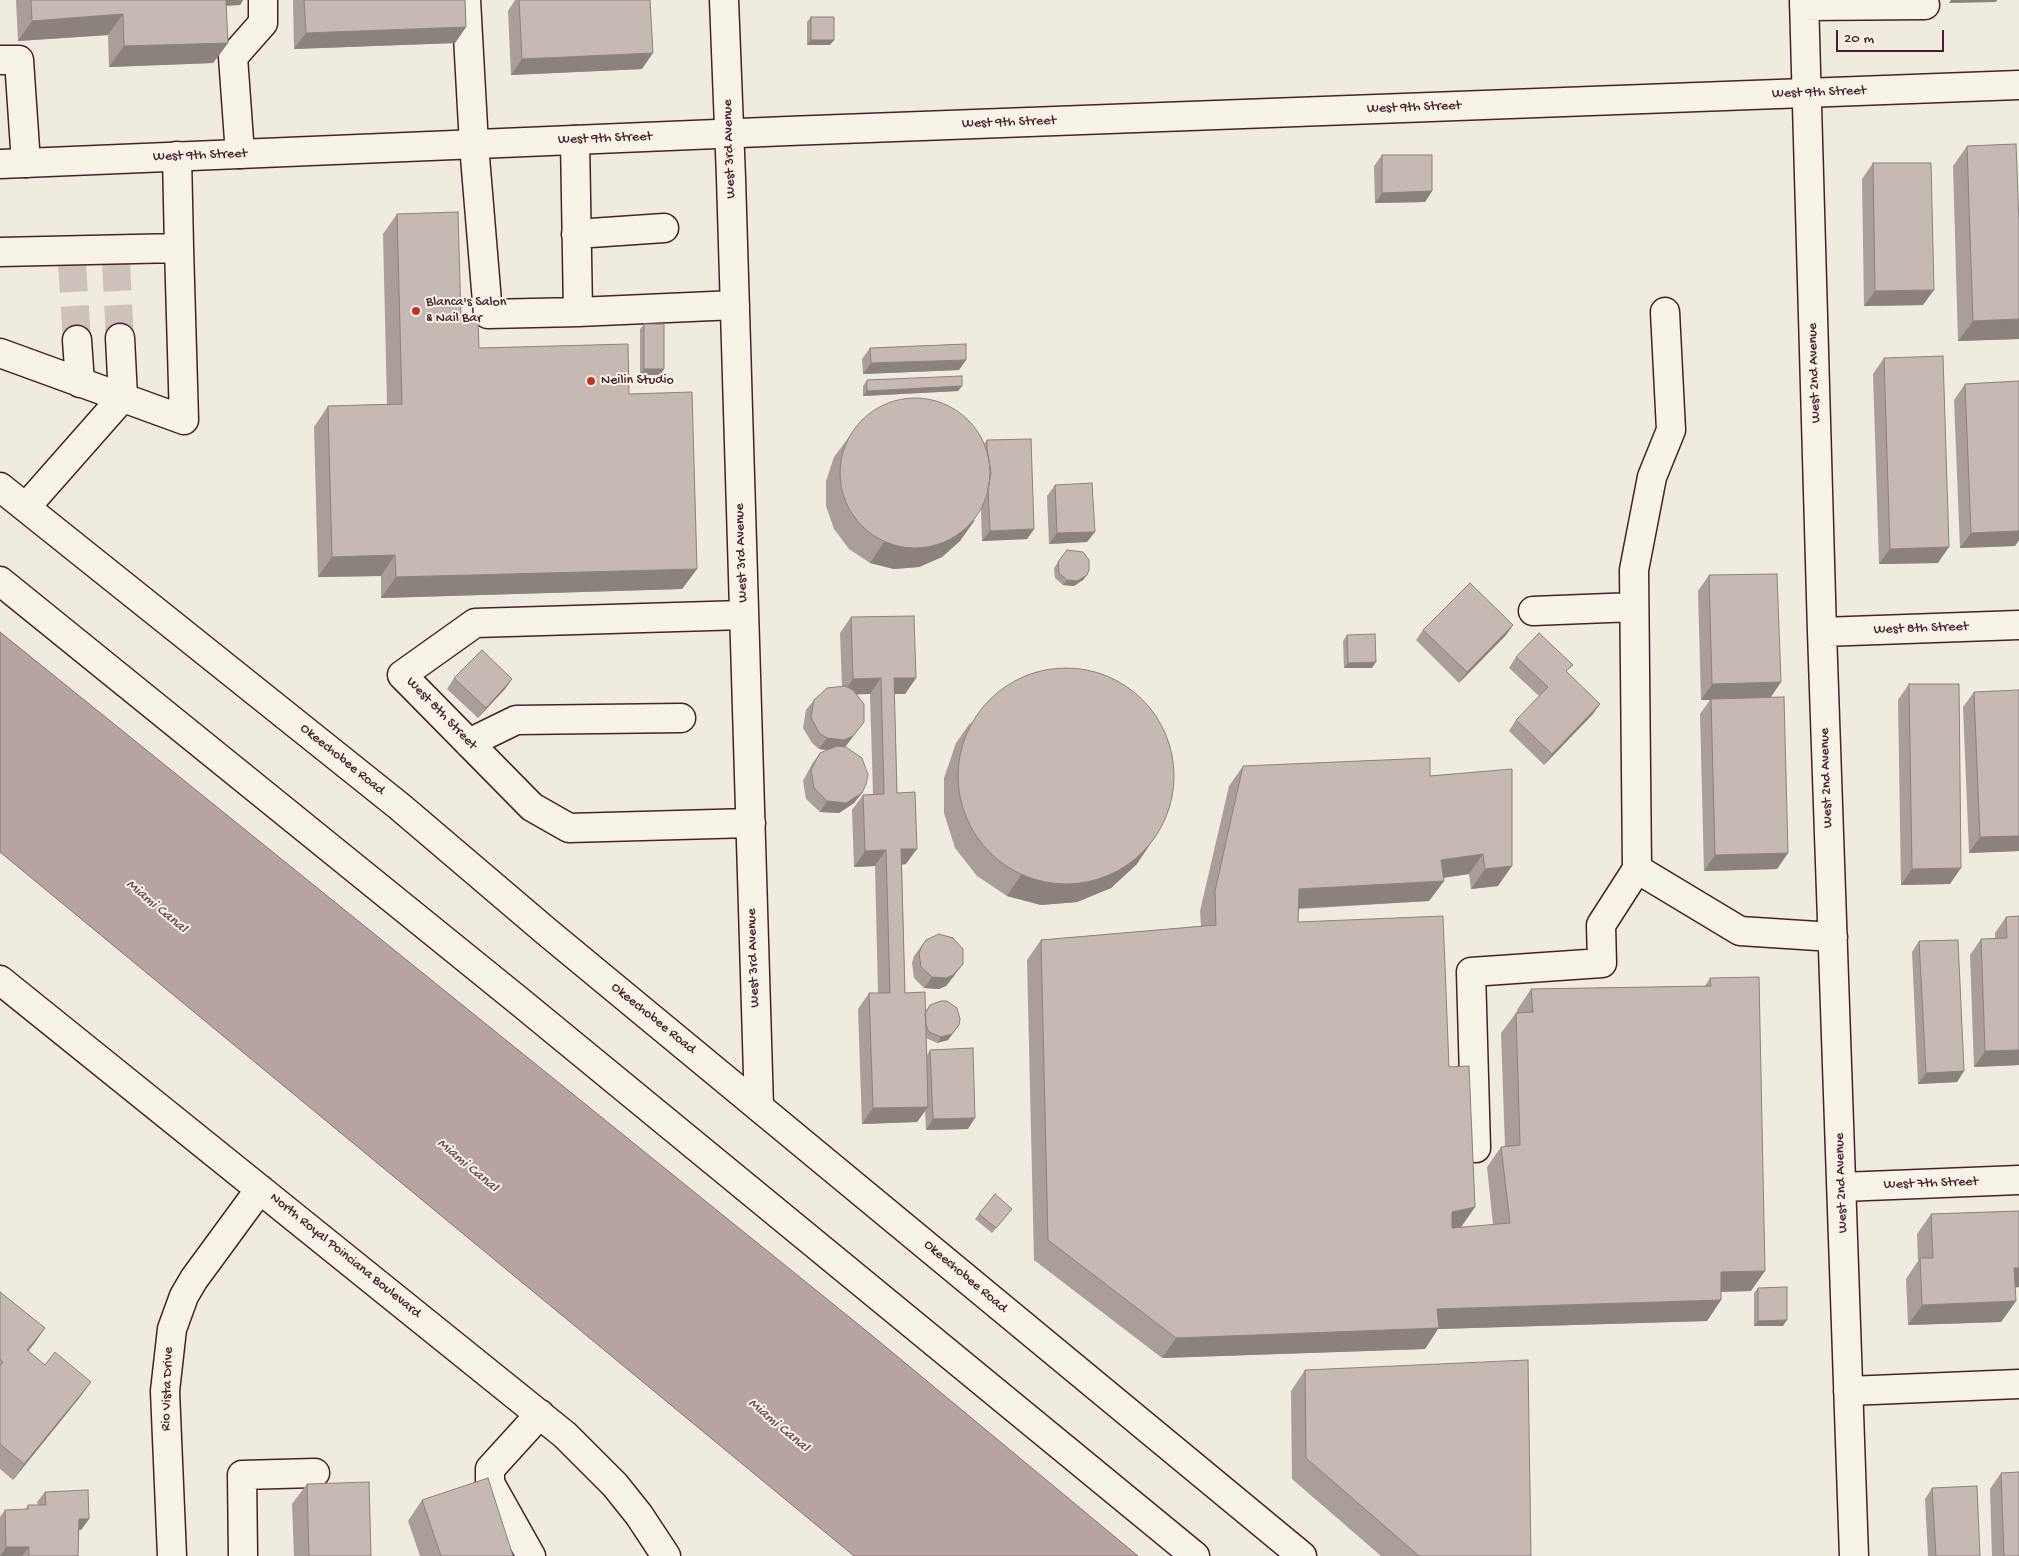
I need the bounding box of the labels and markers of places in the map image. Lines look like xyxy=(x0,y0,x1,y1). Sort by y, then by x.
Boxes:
place label: Blanca's Salon & Nail Bar xyxy=(426,295,506,328)
marker: Blanca's Salon & Nail Bar xyxy=(410,305,422,317)
place label: Neilin Studio xyxy=(601,373,674,389)
marker: Neilin Studio xyxy=(585,375,597,387)

